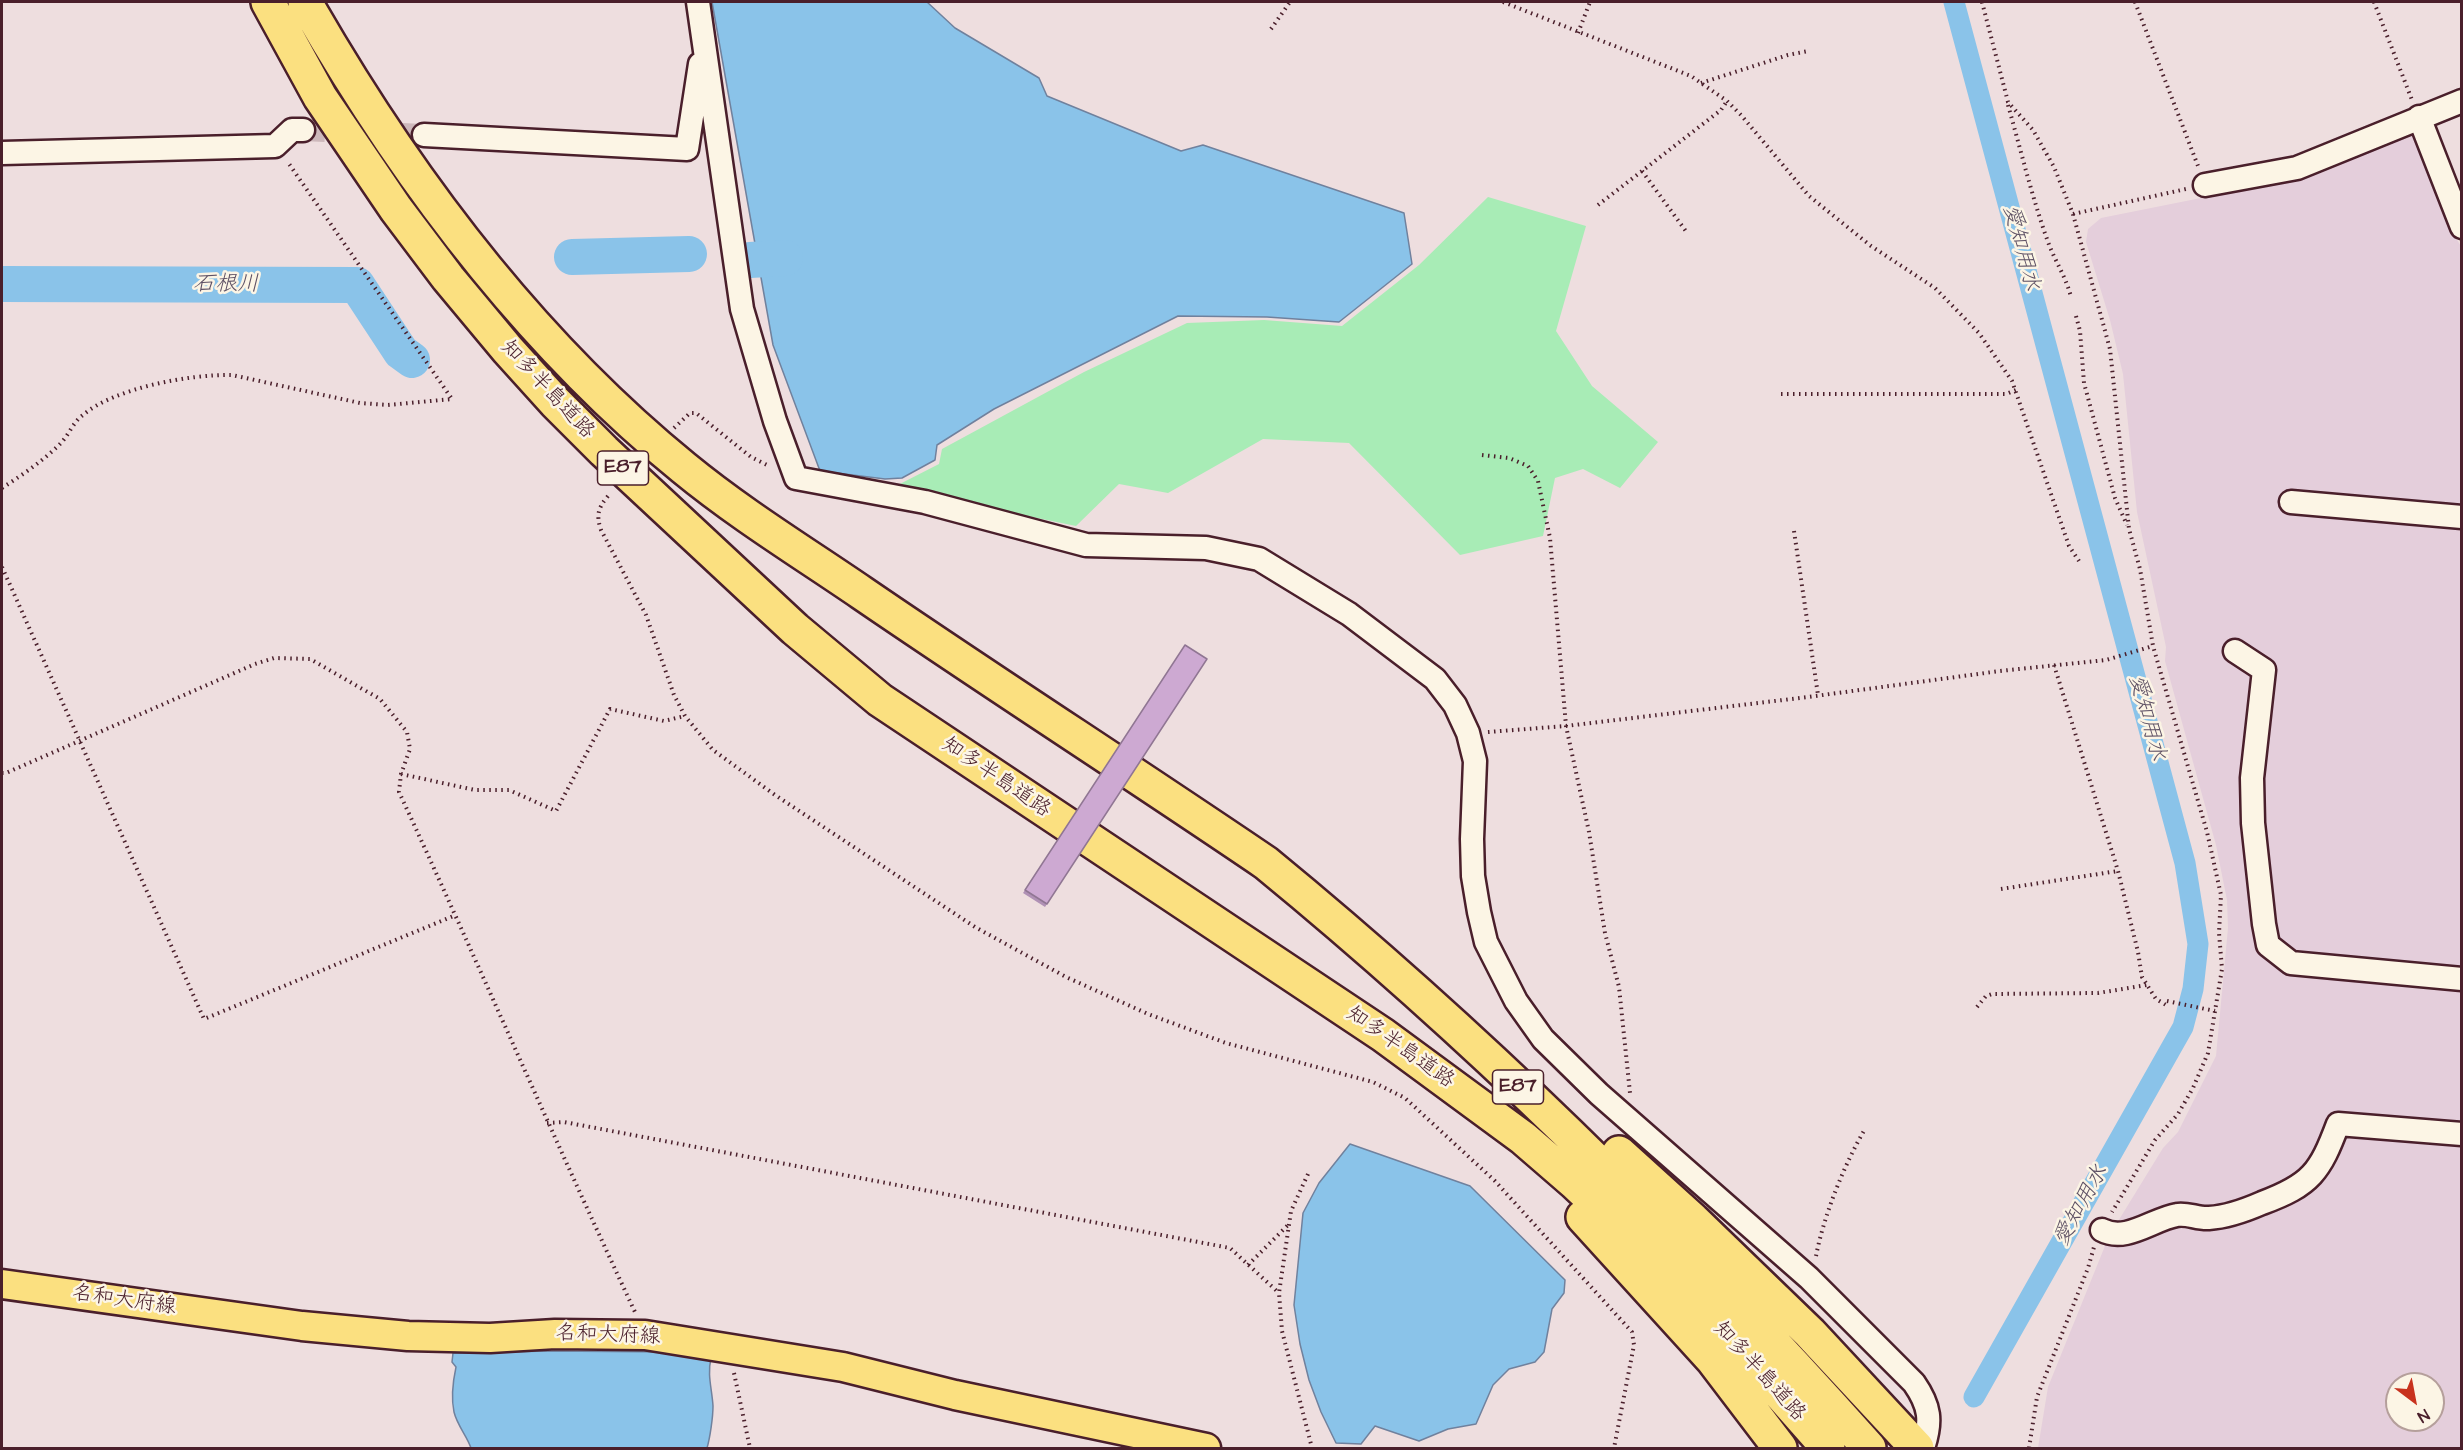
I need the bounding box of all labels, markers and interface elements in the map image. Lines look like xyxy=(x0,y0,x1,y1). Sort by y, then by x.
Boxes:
water label: 愛知用水 xyxy=(1996,202,2044,294)
water label: 石根川 xyxy=(193,272,259,298)
street label: 知多半島道路 xyxy=(495,335,599,445)
road number: E87 xyxy=(598,451,648,485)
water label: 愛知用水 xyxy=(2122,672,2170,764)
street label: 知多半島道路 xyxy=(937,732,1055,824)
street label: 知多半島道路 xyxy=(1341,1002,1459,1094)
road number: E87 xyxy=(1492,1070,1544,1104)
water label: 愛知用水 xyxy=(2049,1161,2115,1251)
street label: 名和大府線 xyxy=(70,1281,178,1321)
street label: 知多半島道路 xyxy=(1707,1317,1811,1427)
street label: 名和大府線 xyxy=(555,1322,661,1350)
north arrow xyxy=(2385,1372,2445,1432)
text: N xyxy=(2413,1404,2434,1428)

